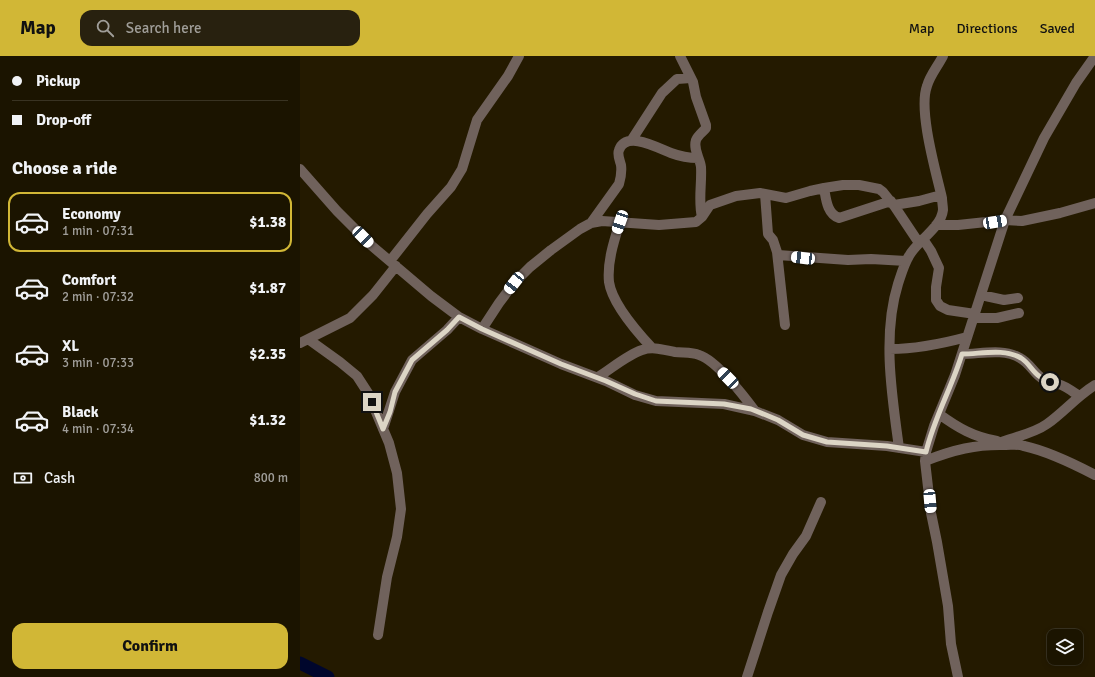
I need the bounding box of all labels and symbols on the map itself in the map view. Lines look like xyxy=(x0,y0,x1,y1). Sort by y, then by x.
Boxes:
car xyxy=(610,209,630,235)
car xyxy=(982,214,1008,230)
car xyxy=(350,224,376,250)
car xyxy=(790,251,816,265)
car xyxy=(502,270,526,296)
car xyxy=(715,365,741,391)
route start xyxy=(1041,373,1059,391)
route end xyxy=(363,393,381,411)
car xyxy=(923,489,937,513)

